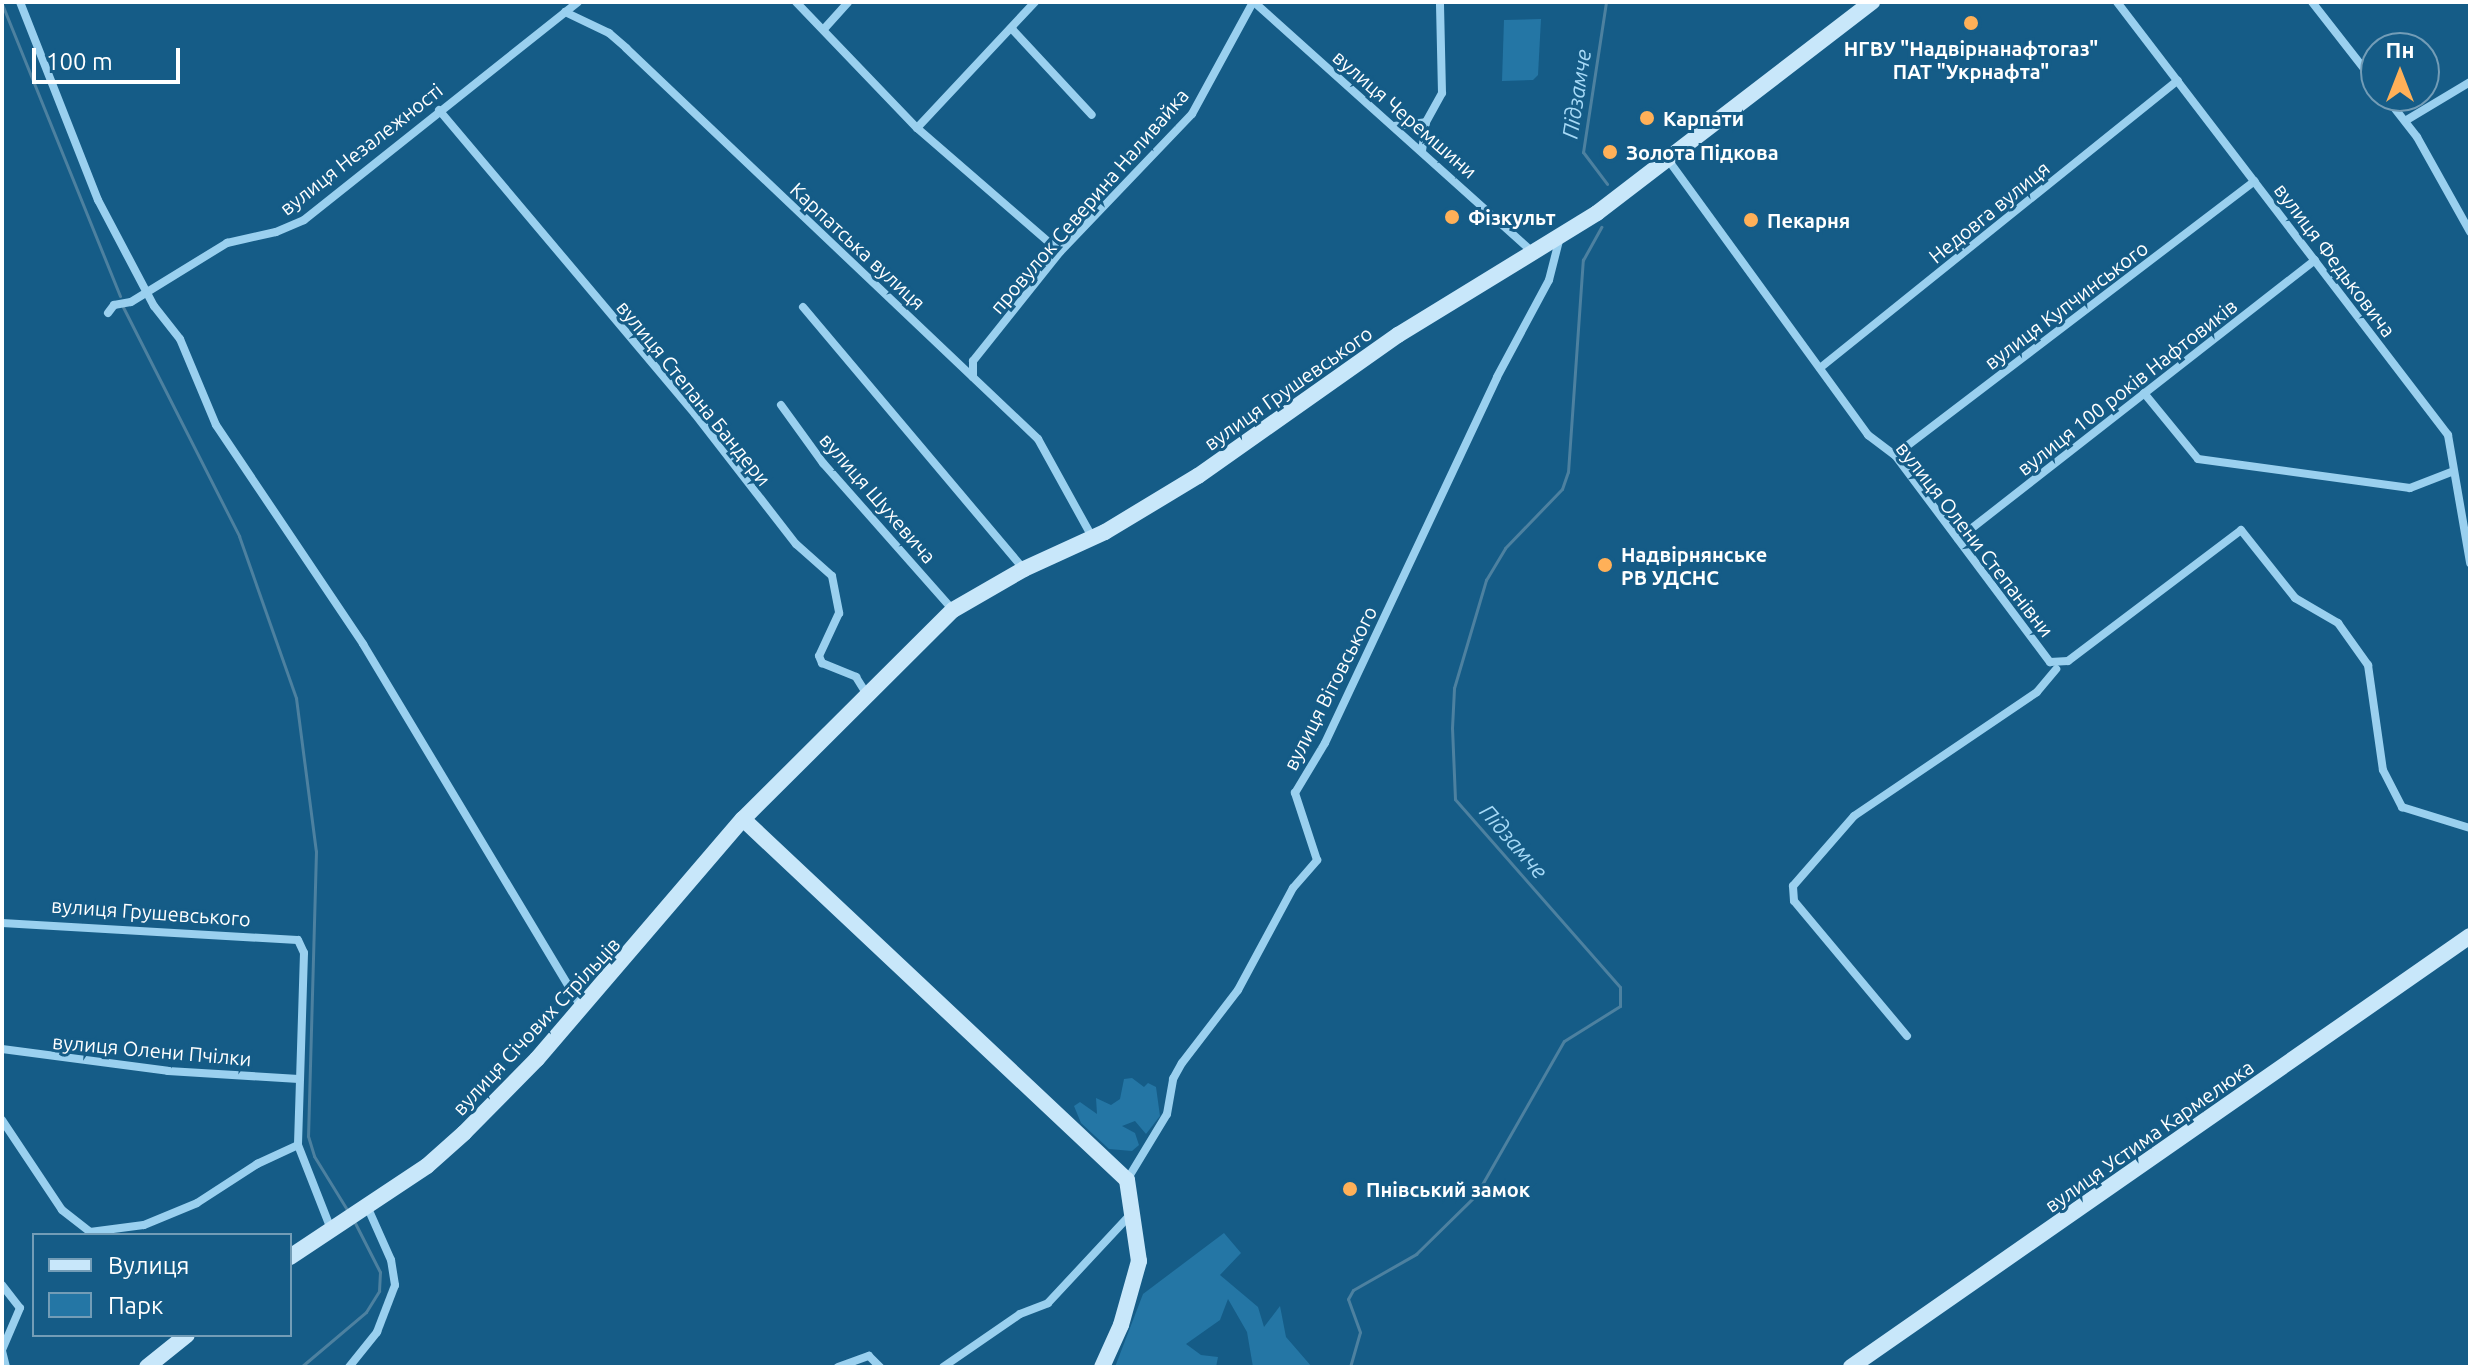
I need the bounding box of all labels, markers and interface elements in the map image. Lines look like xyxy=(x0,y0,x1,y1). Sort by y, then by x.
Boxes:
marker: НГВУ "Надвірнанафтогаз" ПАТ "Укрнафта" xyxy=(1962,14,1980,32)
scale bar xyxy=(36,32,184,82)
north arrow xyxy=(2360,32,2440,112)
place label: НГВУ "Надвірнанафтогаз" ПАТ "Укрнафта" xyxy=(1844,36,2098,83)
text: Пн xyxy=(2386,37,2414,62)
street label: вулиця Черемшини xyxy=(1328,45,1482,183)
water label: Підзамче xyxy=(1556,47,1596,141)
text: 100 m xyxy=(46,48,113,75)
street label: вулиця Незалежності xyxy=(275,78,447,220)
street label: провулок Северина Наливайка xyxy=(985,84,1193,318)
place label: Карпати xyxy=(1663,106,1744,130)
marker: Карпати xyxy=(1638,109,1656,127)
place label: Золота Підкова xyxy=(1626,140,1778,164)
marker: Золота Підкова xyxy=(1601,143,1619,161)
street label: Недовга вулиця xyxy=(1924,156,2054,268)
street label: Карпатська вулиця xyxy=(786,177,930,315)
street label: вулиця Федьковича xyxy=(2269,178,2401,342)
place label: Фізкульт xyxy=(1468,205,1555,229)
marker: Фізкульт xyxy=(1443,208,1461,226)
place label: Пекарня xyxy=(1767,208,1850,232)
marker: Пекарня xyxy=(1742,211,1760,229)
street label: вулиця Купчинського xyxy=(1980,236,2152,374)
street label: вулиця 100 років Нафтовиків xyxy=(2012,294,2242,480)
street label: вулиця Степана Бандери xyxy=(612,295,776,491)
street label: вулиця Грушевського xyxy=(1199,321,1377,455)
street label: вулиця Шухевича xyxy=(815,428,941,568)
street label: вулиця Олени Степанівни xyxy=(1891,436,2059,642)
place label: Надвірнянське РВ УДСНС xyxy=(1621,542,1767,589)
marker: Надвірнянське РВ УДСНС xyxy=(1596,556,1614,574)
street label: вулиця Вітовського xyxy=(1278,602,1382,774)
water label: Підзамче xyxy=(1474,798,1554,884)
street label: вулиця Грушевського xyxy=(50,893,252,931)
street label: вулиця Січових Стрільців xyxy=(447,932,625,1120)
street label: вулиця Олени Пчілки xyxy=(51,1029,253,1071)
street label: вулиця Устима Кармелюка xyxy=(2040,1055,2258,1217)
place label: Пнівський замок xyxy=(1366,1177,1530,1201)
marker: Пнівський замок xyxy=(1341,1180,1359,1198)
legend xyxy=(32,1233,292,1337)
text: Вулиця xyxy=(108,1252,190,1279)
text: Парк xyxy=(108,1292,163,1319)

